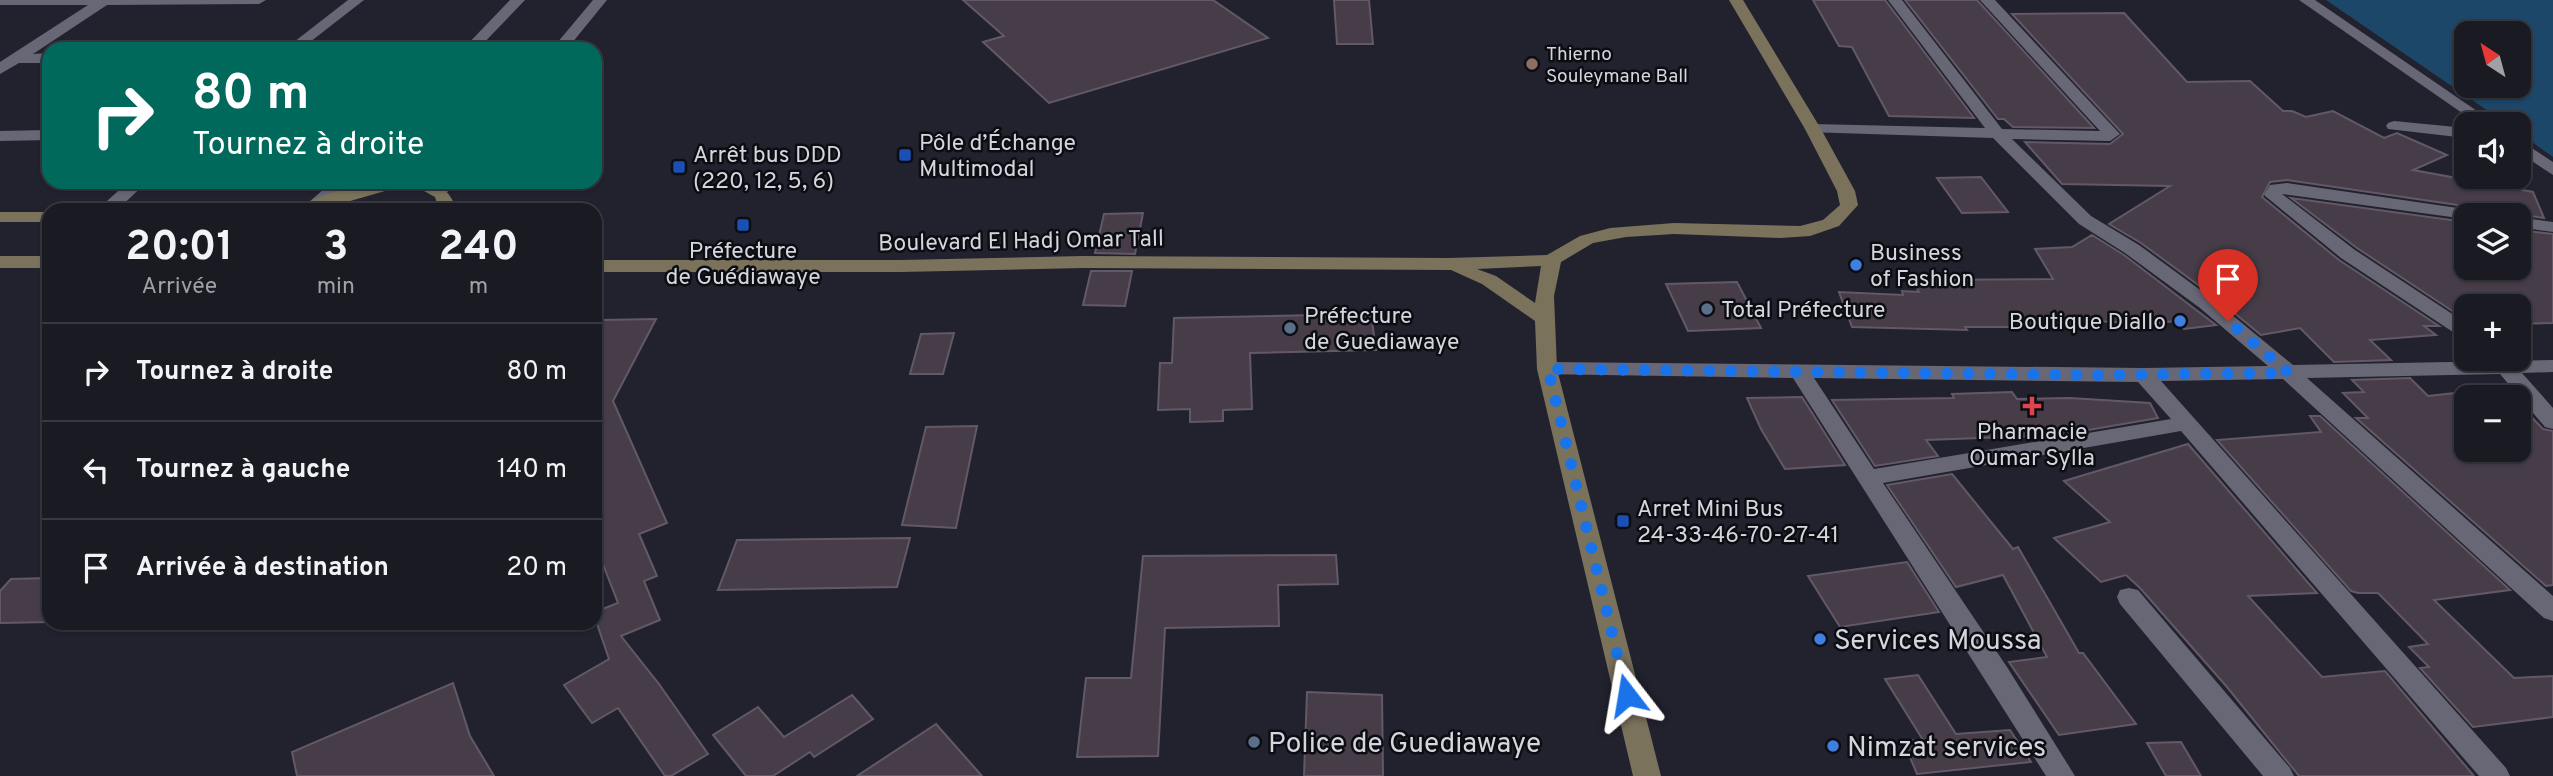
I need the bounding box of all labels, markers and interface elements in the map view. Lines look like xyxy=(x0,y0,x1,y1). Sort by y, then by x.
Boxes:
north arrow xyxy=(2454,21,2530,98)
map controls xyxy=(2454,21,2531,462)
place label: Thierno Souleymane Ball xyxy=(1546,43,1688,89)
marker: Thierno Souleymane Ball xyxy=(1524,56,1540,72)
text: 80 m xyxy=(192,65,309,127)
icon: right xyxy=(77,70,168,161)
button: sound xyxy=(2454,112,2531,189)
text: Tournez à droite xyxy=(192,126,424,166)
place label: Pôle d’Échange Multimodal xyxy=(919,129,1076,185)
place label: Arrêt bus DDD (220, 12, 5, 6) xyxy=(693,142,842,197)
marker: Pôle d’Échange Multimodal xyxy=(897,147,913,163)
marker: Arrêt bus DDD (220, 12, 5, 6) xyxy=(671,159,687,175)
button: layers xyxy=(2454,203,2531,280)
marker: Préfecture de Guédiawaye xyxy=(735,217,751,233)
text: 20:01 xyxy=(125,222,233,275)
text: 3 xyxy=(323,222,348,275)
text: 240 xyxy=(438,222,519,275)
street label: Boulevard El Hadj Omar Tall xyxy=(878,226,1164,259)
place label: Préfecture de Guédiawaye xyxy=(665,238,821,293)
place label: Business of Fashion xyxy=(1870,240,1974,295)
pin xyxy=(2198,249,2258,321)
marker: Business of Fashion xyxy=(1848,257,1864,273)
icon: arrive xyxy=(2209,260,2247,298)
text: Arrivée xyxy=(142,273,217,302)
text: min xyxy=(317,273,355,302)
text: m xyxy=(469,273,488,302)
button: + xyxy=(2454,294,2531,371)
place label: Total Préfecture xyxy=(1721,297,1885,326)
marker: Total Préfecture xyxy=(1699,301,1715,317)
place label: Préfecture de Guediawaye xyxy=(1304,303,1459,358)
place label: Boutique Diallo xyxy=(2009,309,2166,338)
marker: Boutique Diallo xyxy=(2172,313,2188,329)
marker: Préfecture de Guediawaye xyxy=(1282,320,1298,336)
icon: right xyxy=(77,353,115,391)
text: Tournez à droite xyxy=(136,356,333,389)
text: 80 m xyxy=(507,356,567,389)
button: − xyxy=(2454,385,2531,462)
marker: Pharmacie Oumar Sylla xyxy=(2024,398,2040,414)
place label: Pharmacie Oumar Sylla xyxy=(1969,419,2095,474)
icon: left xyxy=(77,451,115,489)
text: Tournez à gauche xyxy=(136,454,350,487)
text: 140 m xyxy=(497,454,567,487)
place label: Arret Mini Bus 24-33-46-70-27-41 xyxy=(1637,496,1839,551)
marker: Arret Mini Bus 24-33-46-70-27-41 xyxy=(1615,513,1631,529)
icon: arrive xyxy=(77,549,115,587)
text: Arrivée à destination xyxy=(136,552,389,585)
text: 20 m xyxy=(506,552,567,585)
place label: Services Moussa xyxy=(1834,624,2042,660)
marker: Services Moussa xyxy=(1812,631,1828,647)
position arrow xyxy=(1590,658,1664,732)
place label: Police de Guediawaye xyxy=(1268,727,1541,763)
place label: Nimzat services xyxy=(1847,731,2046,767)
marker: Police de Guediawaye xyxy=(1246,734,1262,750)
marker: Nimzat services xyxy=(1825,738,1841,754)

